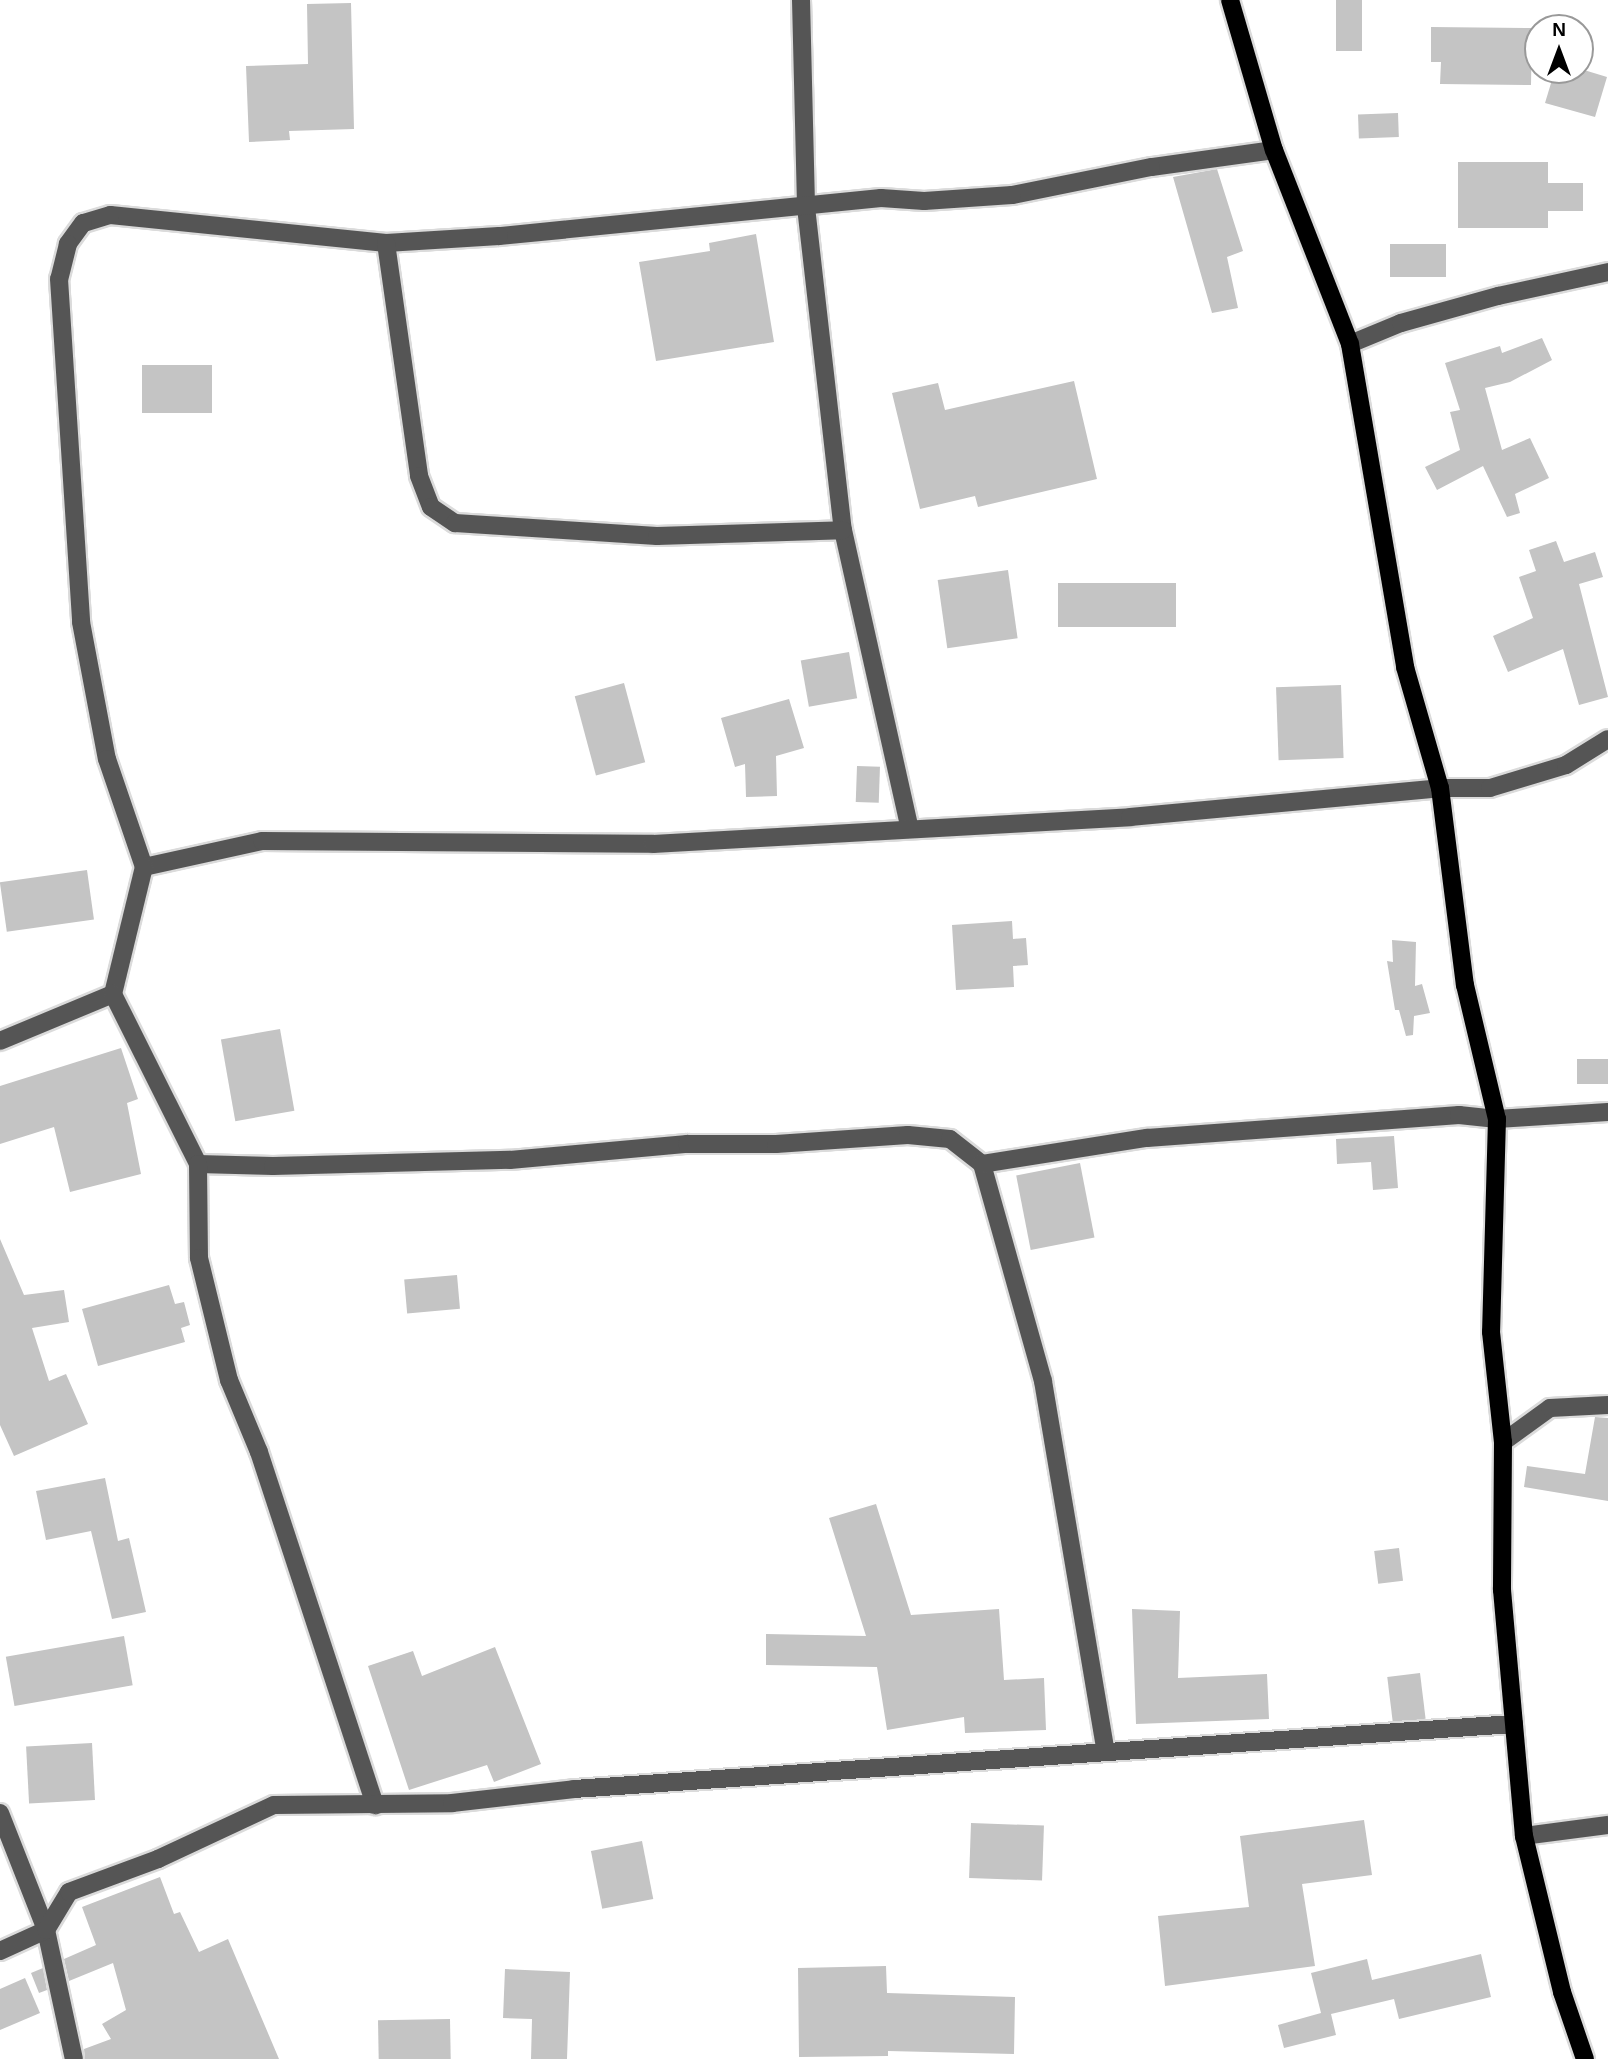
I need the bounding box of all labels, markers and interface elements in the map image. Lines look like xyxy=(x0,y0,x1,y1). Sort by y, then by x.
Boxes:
north arrow xyxy=(1524,14,1594,84)
text: N xyxy=(1552,19,1566,40)

